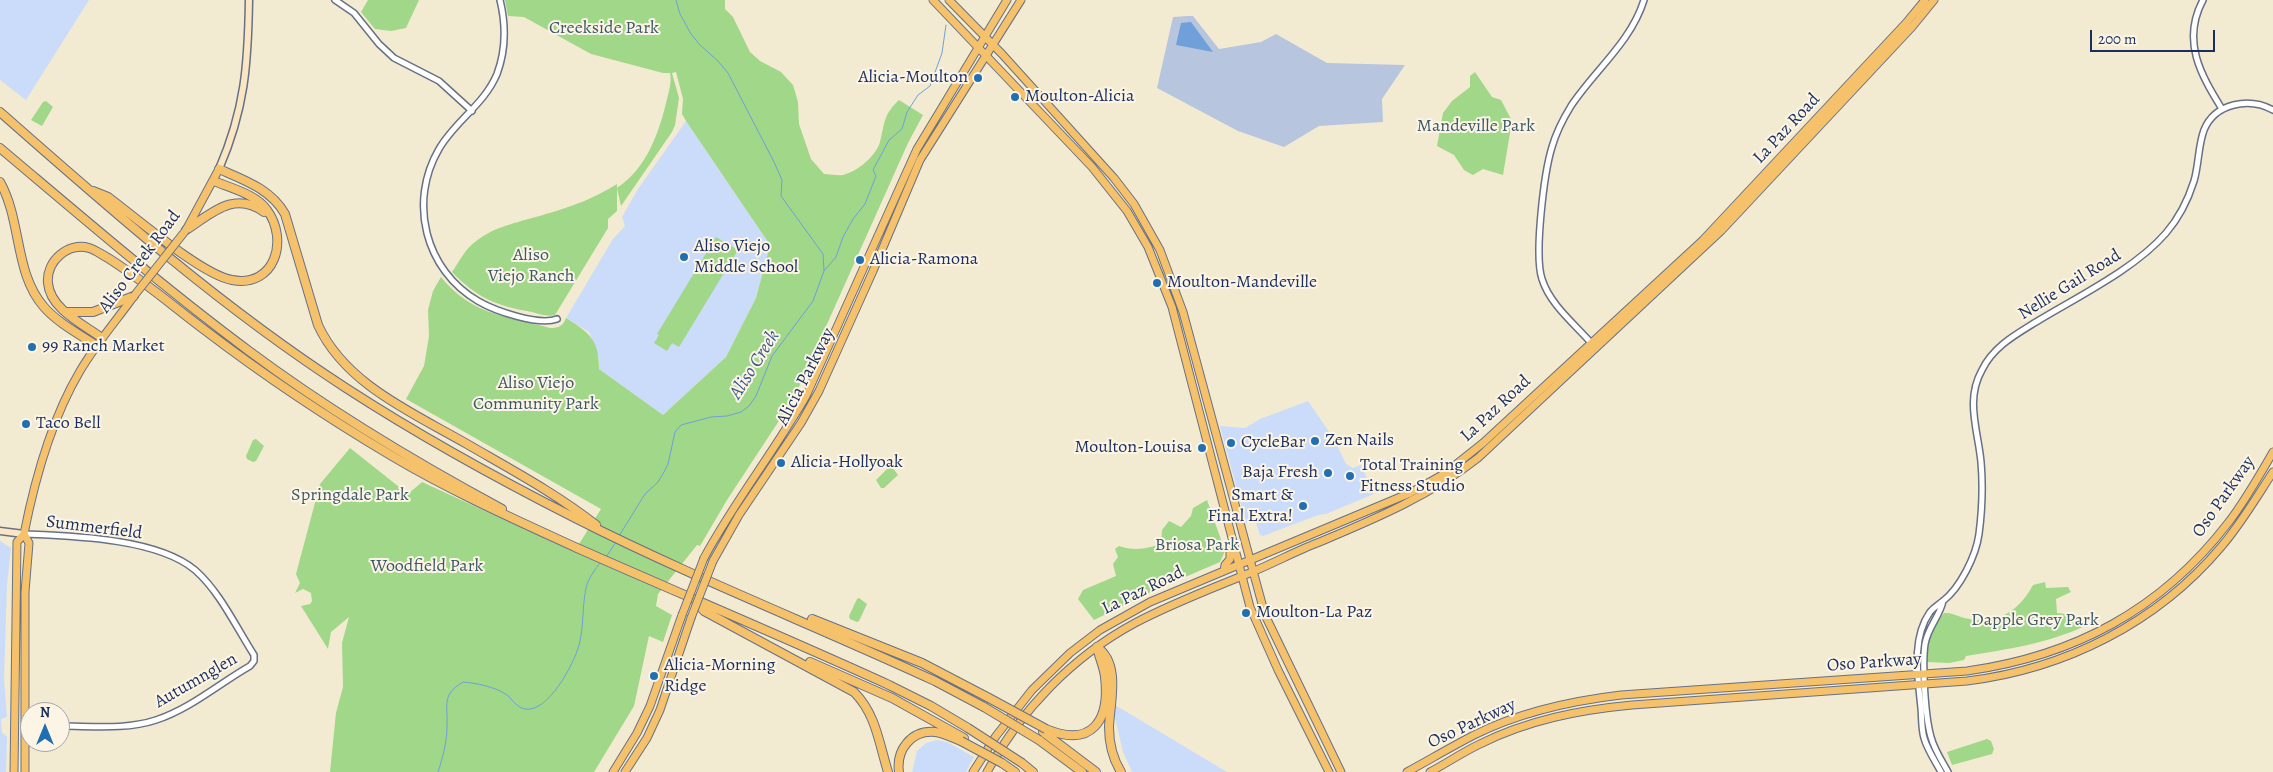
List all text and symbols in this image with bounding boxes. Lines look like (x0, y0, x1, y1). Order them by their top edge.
park label: Creekside Park (549, 18, 659, 40)
scale bar (2093, 20, 2218, 52)
text: 200 m (2098, 29, 2137, 49)
place label: Alicia-Moulton (858, 67, 968, 89)
marker: Alicia-Moulton (972, 72, 984, 84)
place label: Moulton-Alicia (1025, 86, 1134, 108)
street label: La Paz Road (1749, 89, 1825, 169)
marker: Moulton-Alicia (1009, 91, 1021, 103)
park label: Mandeville Park (1417, 116, 1535, 138)
street label: Aliso Creek Road (94, 206, 186, 318)
place label: Aliso Viejo Middle School (694, 236, 798, 278)
park label: Aliso Viejo Ranch (488, 245, 574, 288)
street label: Nellie Gail Road (2015, 245, 2125, 325)
place label: Alicia-Ramona (870, 249, 978, 271)
marker: Aliso Viejo Middle School (678, 251, 690, 263)
marker: Alicia-Ramona (854, 254, 866, 266)
place label: Moulton-Mandeville (1167, 272, 1317, 294)
marker: Moulton-Mandeville (1151, 277, 1163, 289)
street label: Alicia Parkway (772, 325, 840, 429)
water label: Aliso Creek (725, 326, 785, 404)
place label: 99 Ranch Market (42, 336, 165, 358)
marker: 99 Ranch Market (26, 341, 38, 353)
street label: La Paz Road (1456, 371, 1536, 447)
park label: Aliso Viejo Community Park (473, 373, 599, 416)
place label: Taco Bell (36, 413, 101, 435)
marker: Taco Bell (20, 418, 32, 430)
place label: Zen Nails (1325, 430, 1394, 452)
place label: CycleBar (1241, 432, 1305, 454)
marker: Zen Nails (1309, 435, 1321, 447)
place label: Moulton-Louisa (1074, 437, 1192, 459)
marker: CycleBar (1225, 437, 1237, 449)
marker: Moulton-Louisa (1196, 442, 1208, 454)
place label: Alicia-Hollyoak (791, 452, 903, 474)
street label: Oso Parkway (2188, 452, 2260, 542)
place label: Total Training Fitness Studio (1360, 455, 1465, 498)
marker: Alicia-Hollyoak (775, 457, 787, 469)
place label: Baja Fresh (1242, 462, 1318, 484)
marker: Baja Fresh (1322, 467, 1334, 479)
marker: Total Training Fitness Studio (1344, 470, 1356, 482)
park label: Springdale Park (291, 485, 409, 507)
place label: Smart & Final Extra! (1208, 485, 1293, 528)
marker: Smart & Final Extra! (1297, 500, 1309, 512)
street label: Summerfield (45, 511, 143, 545)
park label: Briosa Park (1155, 535, 1239, 557)
park label: Woodfield Park (370, 556, 484, 578)
street label: La Paz Road (1099, 562, 1187, 620)
place label: Moulton-La Paz (1256, 602, 1372, 624)
marker: Moulton-La Paz (1240, 607, 1252, 619)
park label: Dapple Grey Park (1971, 610, 2099, 632)
street label: Autumnglen (151, 649, 241, 713)
street label: Oso Parkway (1826, 649, 1922, 677)
place label: Alicia-Morning Ridge (664, 655, 776, 698)
marker: Alicia-Morning Ridge (648, 670, 660, 682)
street label: Oso Parkway (1425, 694, 1519, 754)
north arrow (20, 702, 70, 752)
text: N (40, 703, 50, 722)

